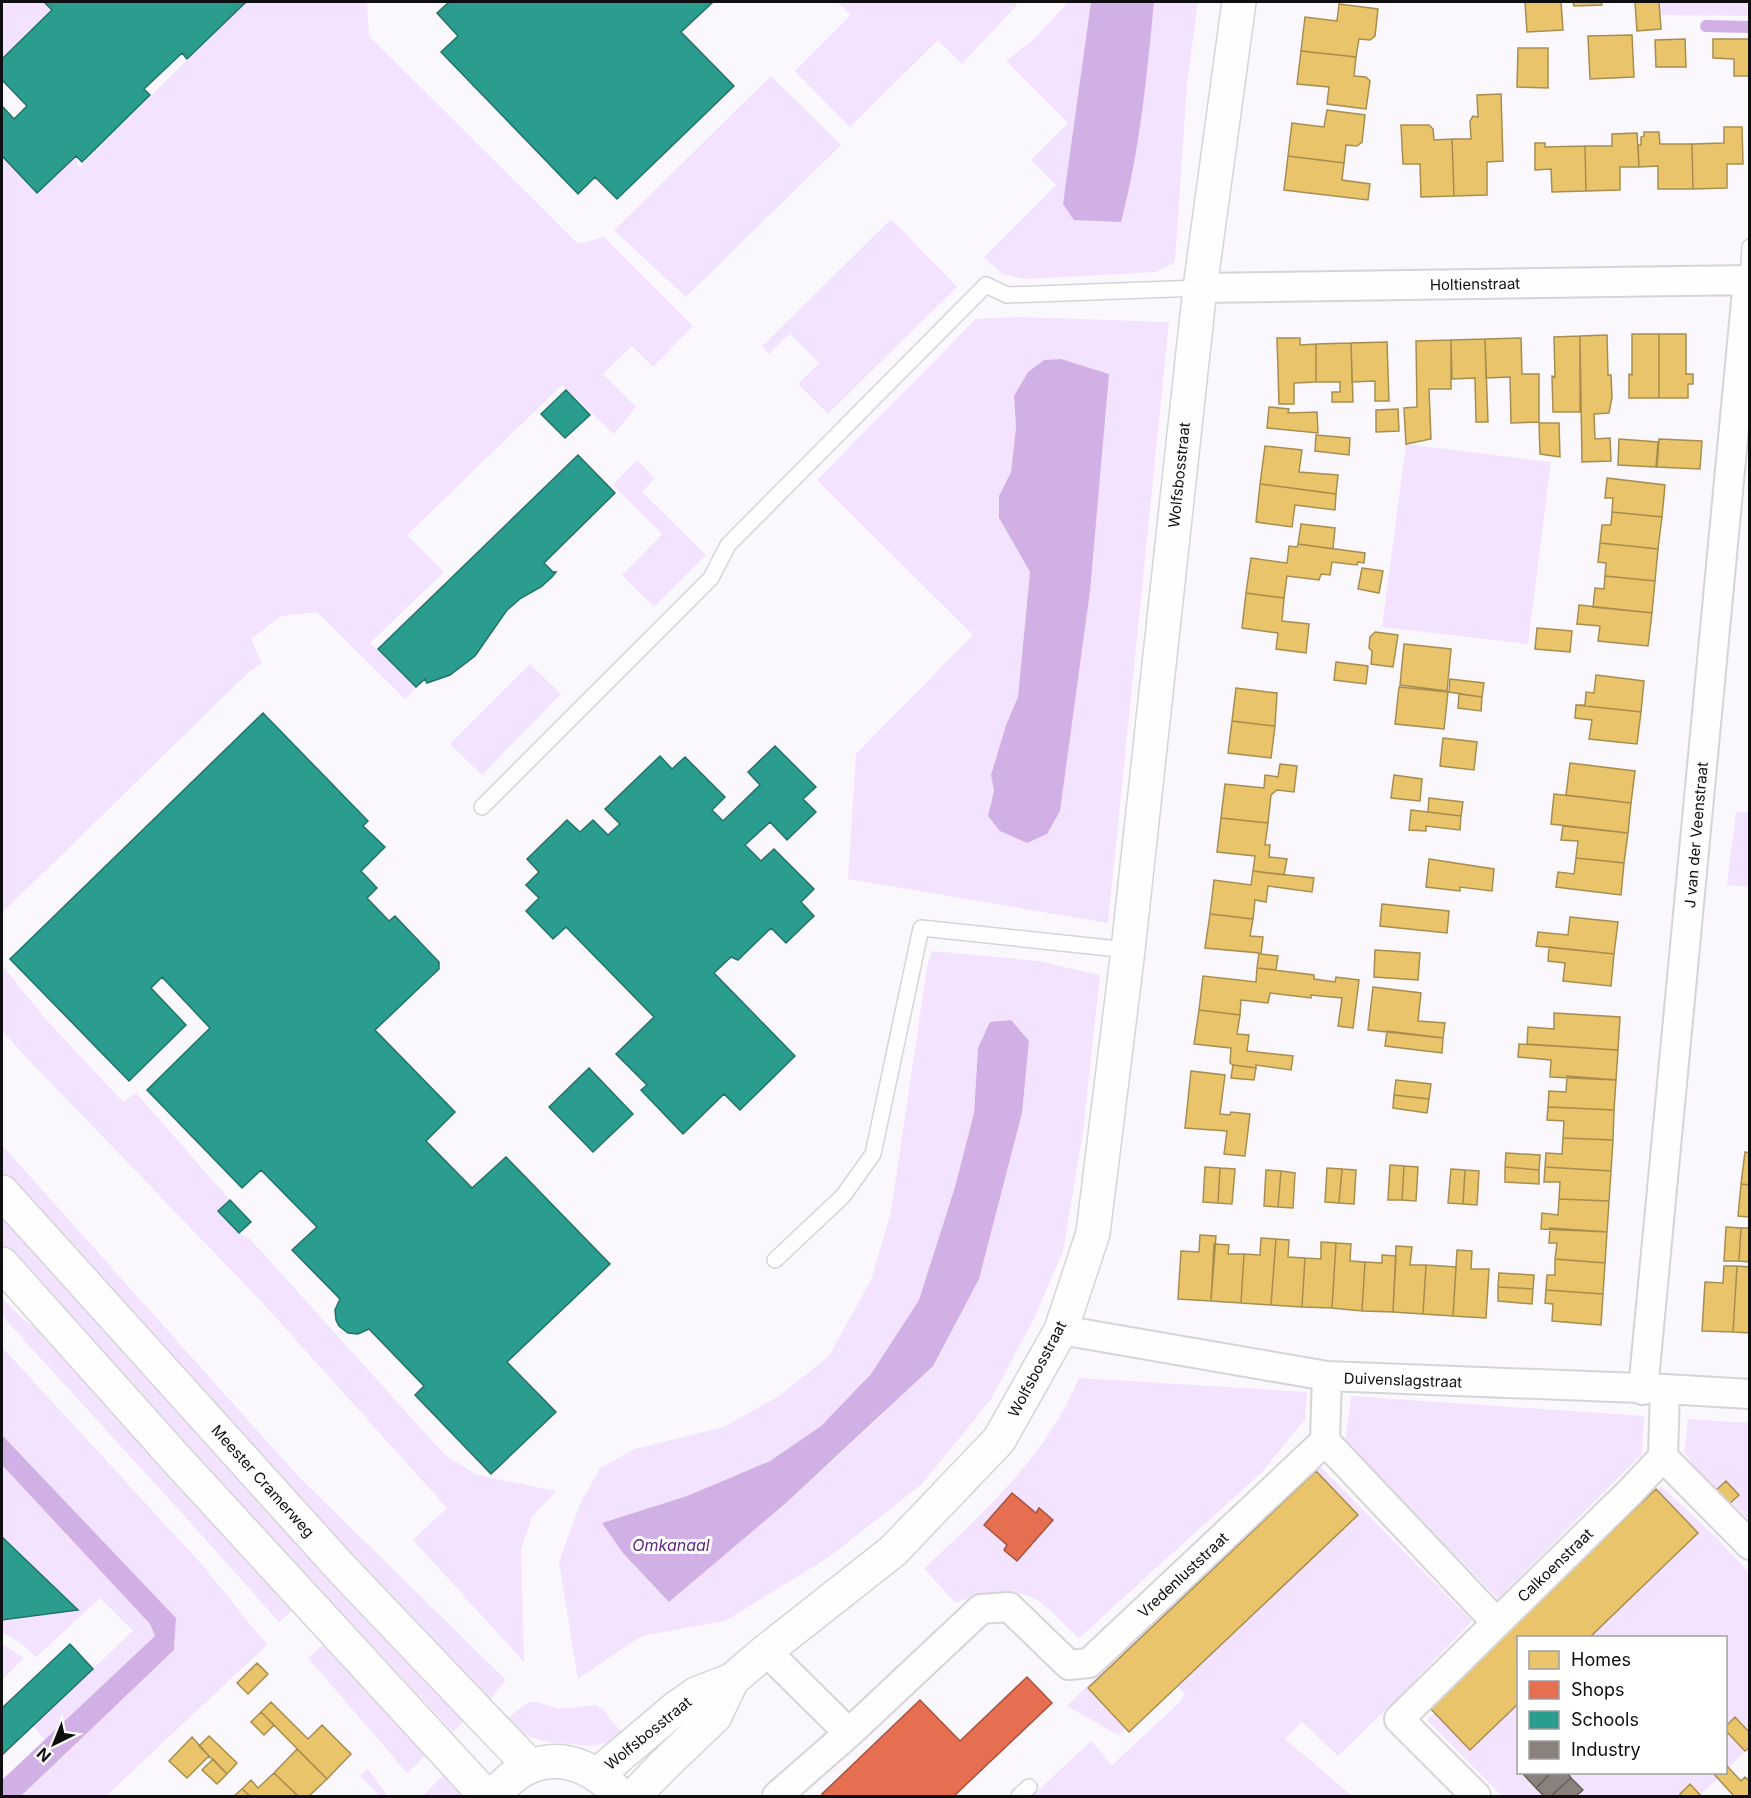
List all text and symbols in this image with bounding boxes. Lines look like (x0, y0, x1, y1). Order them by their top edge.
street label: Holtienstraat (1430, 274, 1520, 294)
street label: Wolfsbosstraat (1164, 421, 1194, 529)
street label: J van der Veenstraat (1680, 761, 1712, 909)
street label: Wolfsbosstraat (1004, 1318, 1070, 1420)
street label: Duivenslagstraat (1343, 1368, 1463, 1392)
street label: Meester Cramerweg (207, 1421, 319, 1541)
street label: Calkoenstraat (1513, 1524, 1597, 1606)
street label: Vredenluststraat (1134, 1528, 1232, 1622)
water label: Omkanaal (632, 1535, 710, 1555)
legend (1517, 1636, 1727, 1774)
text: Homes (1571, 1649, 1631, 1670)
text: Shops (1571, 1679, 1625, 1700)
street label: Wolfsbosstraat (601, 1692, 695, 1774)
text: Schools (1571, 1709, 1639, 1730)
north arrow (24, 1714, 84, 1774)
text: Industry (1571, 1739, 1641, 1760)
text: N (32, 1743, 55, 1766)

